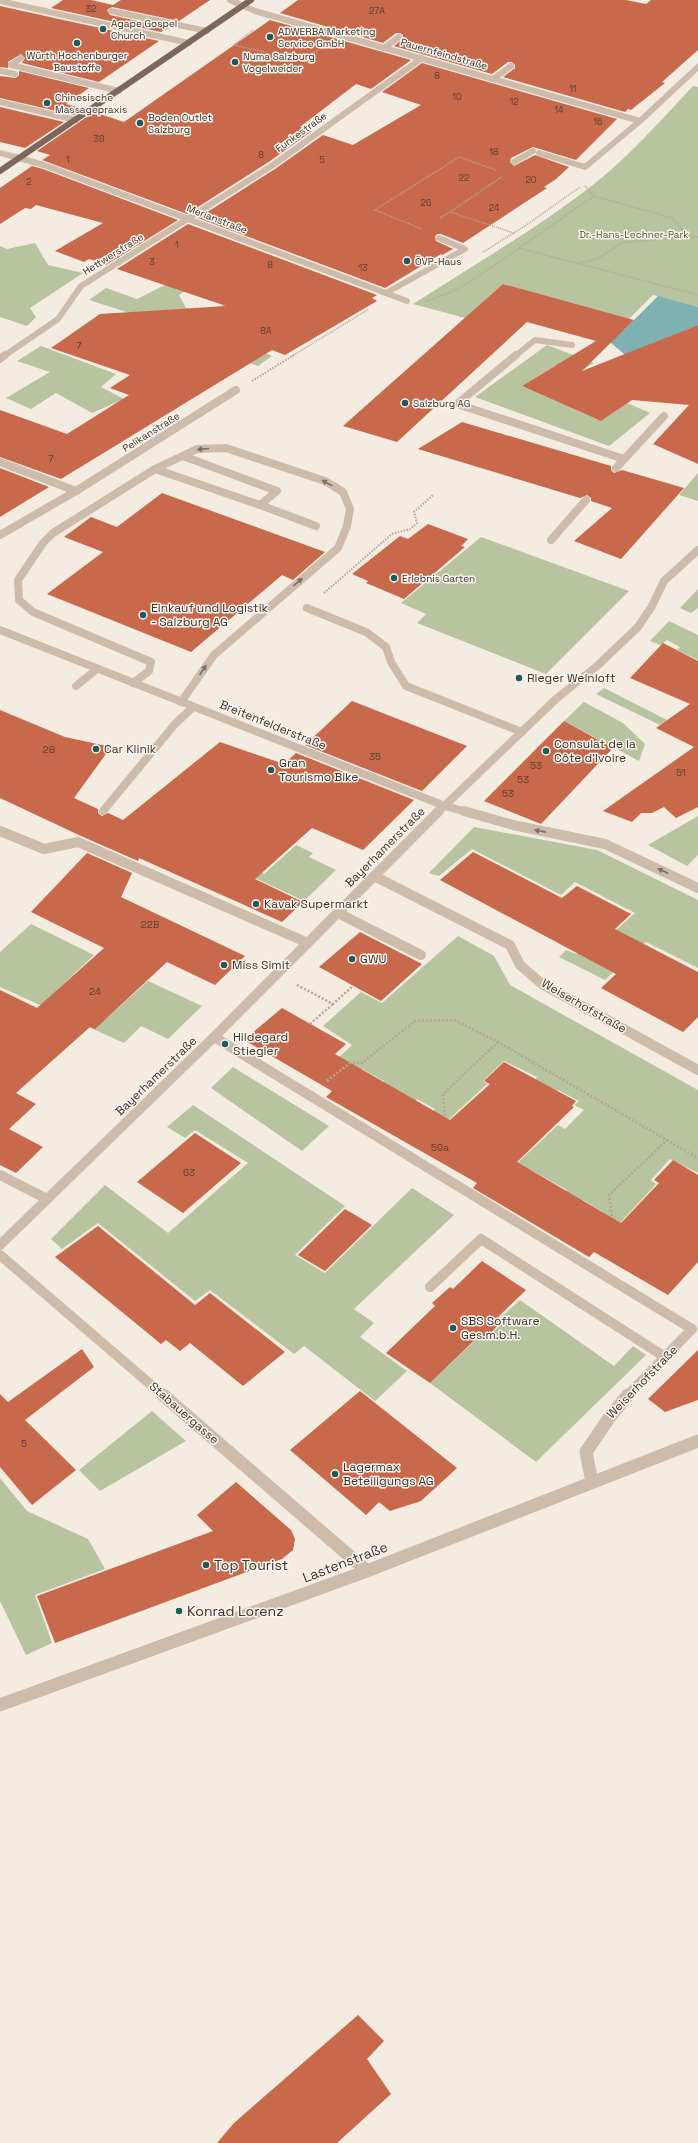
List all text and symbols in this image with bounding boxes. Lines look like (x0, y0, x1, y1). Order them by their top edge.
house number: 32 (86, 3, 96, 15)
house number: 27A (369, 5, 385, 17)
place label: Agape Gospel Church (111, 17, 177, 42)
marker: Agape Gospel Church (98, 24, 108, 34)
place label: ADWERBA Marketing Service GmbH (278, 25, 375, 50)
marker: ADWERBA Marketing Service GmbH (265, 32, 275, 42)
street label: Pauernfeindstraße (399, 35, 489, 73)
marker: Würth Hochenburger Baustoffe (72, 38, 82, 48)
place label: Würth Hochenburger Baustoffe (26, 49, 128, 74)
place label: Numa Salzburg Vogelweider (243, 50, 315, 75)
marker: Numa Salzburg Vogelweider (230, 57, 240, 67)
house number: 8 (434, 70, 440, 82)
house number: 11 (569, 83, 577, 95)
place label: Chinesische Massagepraxis (55, 91, 127, 116)
house number: 10 (452, 91, 462, 103)
house number: 12 (509, 96, 519, 108)
marker: Chinesische Massagepraxis (42, 98, 52, 108)
house number: 14 (554, 104, 564, 116)
street label: Funkestraße (273, 109, 329, 155)
place label: Boden Outlet Salzburg (148, 111, 212, 136)
house number: 16 (593, 116, 603, 128)
marker: Boden Outlet Salzburg (135, 118, 145, 128)
house number: 39 (94, 133, 104, 145)
house number: 18 (489, 146, 499, 158)
house number: 8 (258, 149, 264, 161)
house number: 1 (66, 154, 70, 166)
house number: 5 (319, 154, 325, 166)
house number: 22 (459, 172, 469, 184)
house number: 20 (525, 174, 537, 186)
house number: 2 (26, 176, 32, 188)
house number: 26 (421, 197, 432, 209)
street label: Merianstraße (185, 201, 249, 237)
house number: 24 (489, 202, 500, 214)
park label: Dr.-Hans-Lechner-Park (579, 228, 689, 241)
street label: Hettwerstraße (80, 230, 146, 278)
house number: 1 (175, 239, 179, 251)
place label: ÖVP-Haus (415, 255, 462, 268)
house number: 3 (149, 256, 155, 268)
marker: ÖVP-Haus (402, 256, 412, 266)
house number: 8 (267, 259, 273, 271)
house number: 13 (358, 262, 368, 274)
house number: 8A (260, 325, 272, 337)
house number: 7 (76, 340, 82, 352)
place label: Salzburg AG (413, 397, 470, 410)
marker: Salzburg AG (400, 398, 410, 408)
street label: Pelikanstraße (120, 409, 182, 455)
one-way arrow (197, 446, 209, 453)
house number: 7 (48, 453, 54, 465)
one-way arrow (321, 479, 333, 486)
place label: Erlebnis Garten (402, 572, 475, 585)
marker: Erlebnis Garten (389, 573, 399, 583)
one-way arrow (293, 577, 304, 586)
place label: Einkauf und Logistik - Salzburg AG (151, 600, 269, 630)
marker: Einkauf und Logistik - Salzburg AG (138, 610, 148, 620)
one-way arrow (199, 665, 207, 675)
place label: Rieger Weinloft (527, 670, 615, 686)
marker: Rieger Weinloft (514, 673, 524, 683)
street label: Breitenfelderstraße (217, 696, 329, 754)
place label: Consulat de la Côte d'Ivoire (554, 736, 636, 766)
place label: Car Klinik (104, 741, 157, 757)
house number: 28 (43, 743, 55, 756)
marker: Car Klinik (91, 744, 101, 754)
marker: Consulat de la Côte d'Ivoire (541, 746, 551, 756)
house number: 35 (369, 750, 381, 763)
place label: Gran Tourismo Bike (279, 755, 358, 785)
house number: 53 (530, 759, 542, 772)
marker: Gran Tourismo Bike (266, 765, 276, 775)
house number: 51 (676, 766, 686, 779)
house number: 53 (517, 773, 529, 786)
house number: 53 (502, 787, 514, 800)
street label: Bayerhamerstraße (341, 803, 429, 891)
one-way arrow (534, 828, 546, 834)
one-way arrow (657, 868, 668, 874)
place label: Kavak Supermarkt (264, 896, 368, 912)
marker: Kavak Supermarkt (251, 899, 261, 909)
house number: 22B (141, 918, 160, 931)
place label: GWU (360, 951, 386, 967)
marker: GWU (347, 954, 357, 964)
place label: Miss Simit (232, 957, 290, 973)
marker: Miss Simit (219, 960, 229, 970)
street label: Weiserhofstraße (539, 975, 629, 1037)
house number: 24 (89, 985, 101, 998)
place label: Hildegard Stiegler (233, 1029, 288, 1059)
street label: Bayerhamerstraße (112, 1033, 200, 1119)
marker: Hildegard Stiegler (220, 1039, 230, 1049)
house number: 59a (431, 1141, 449, 1154)
house number: 63 (183, 1166, 195, 1179)
place label: SBS Software Ges.m.b.H. (461, 1313, 540, 1343)
marker: SBS Software Ges.m.b.H. (448, 1323, 458, 1333)
street label: Weiserhofstraße (603, 1342, 681, 1422)
street label: Stabauergasse (146, 1378, 222, 1448)
house number: 5 (21, 1437, 27, 1450)
place label: Lagermax Beteiligungs AG (343, 1459, 434, 1489)
marker: Lagermax Beteiligungs AG (330, 1469, 340, 1479)
street label: Lastenstraße (300, 1538, 390, 1586)
place label: Top Tourist (214, 1556, 288, 1574)
marker: Top Tourist (201, 1560, 211, 1570)
place label: Konrad Lorenz (187, 1602, 283, 1620)
marker: Konrad Lorenz (174, 1606, 184, 1616)

